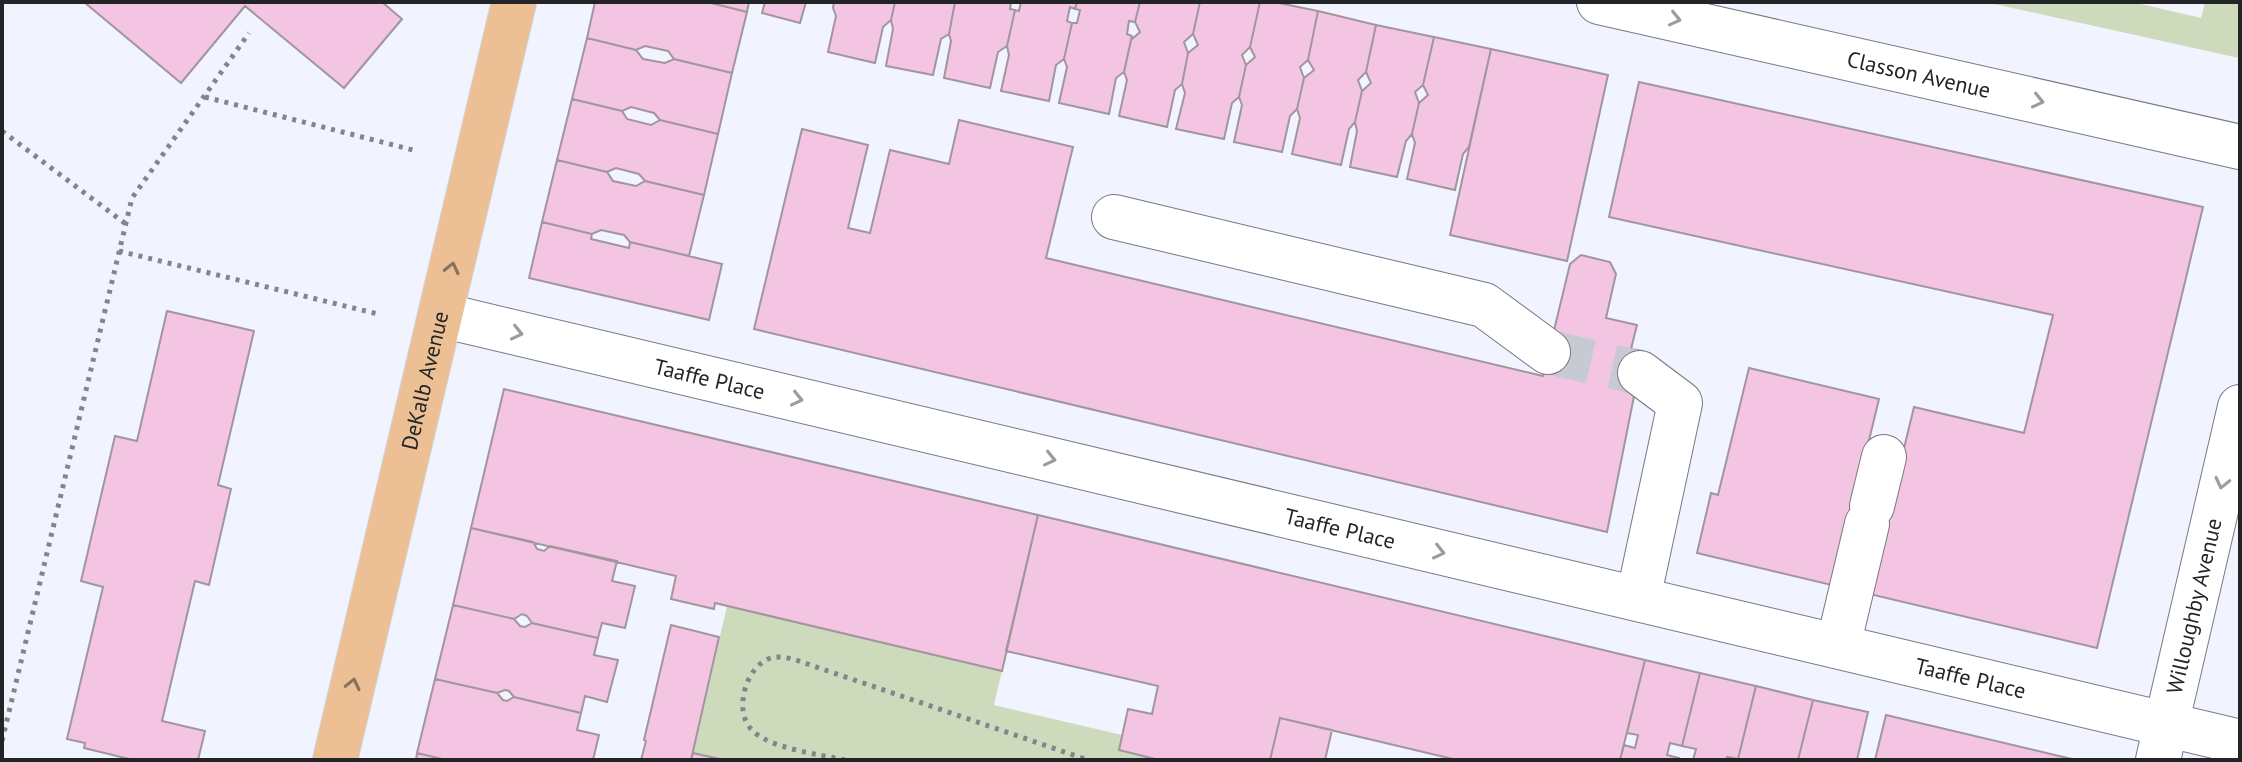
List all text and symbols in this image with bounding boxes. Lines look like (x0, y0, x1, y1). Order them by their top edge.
one-way arrow (1668, 10, 1682, 27)
street label: Classon Avenue (1845, 45, 1993, 104)
one-way arrow (2031, 92, 2045, 109)
one-way arrow (443, 261, 460, 275)
street label: DeKalb Avenue (395, 308, 455, 453)
one-way arrow (510, 324, 523, 341)
street label: Taaffe Place (651, 352, 768, 405)
one-way arrow (790, 390, 804, 407)
one-way arrow (1043, 450, 1057, 467)
one-way arrow (2214, 475, 2231, 489)
street label: Taaffe Place (1282, 502, 1398, 555)
street label: Willoughby Avenue (2160, 515, 2228, 697)
one-way arrow (1432, 543, 1446, 560)
street label: Taaffe Place (1912, 651, 2029, 705)
one-way arrow (344, 678, 361, 691)

